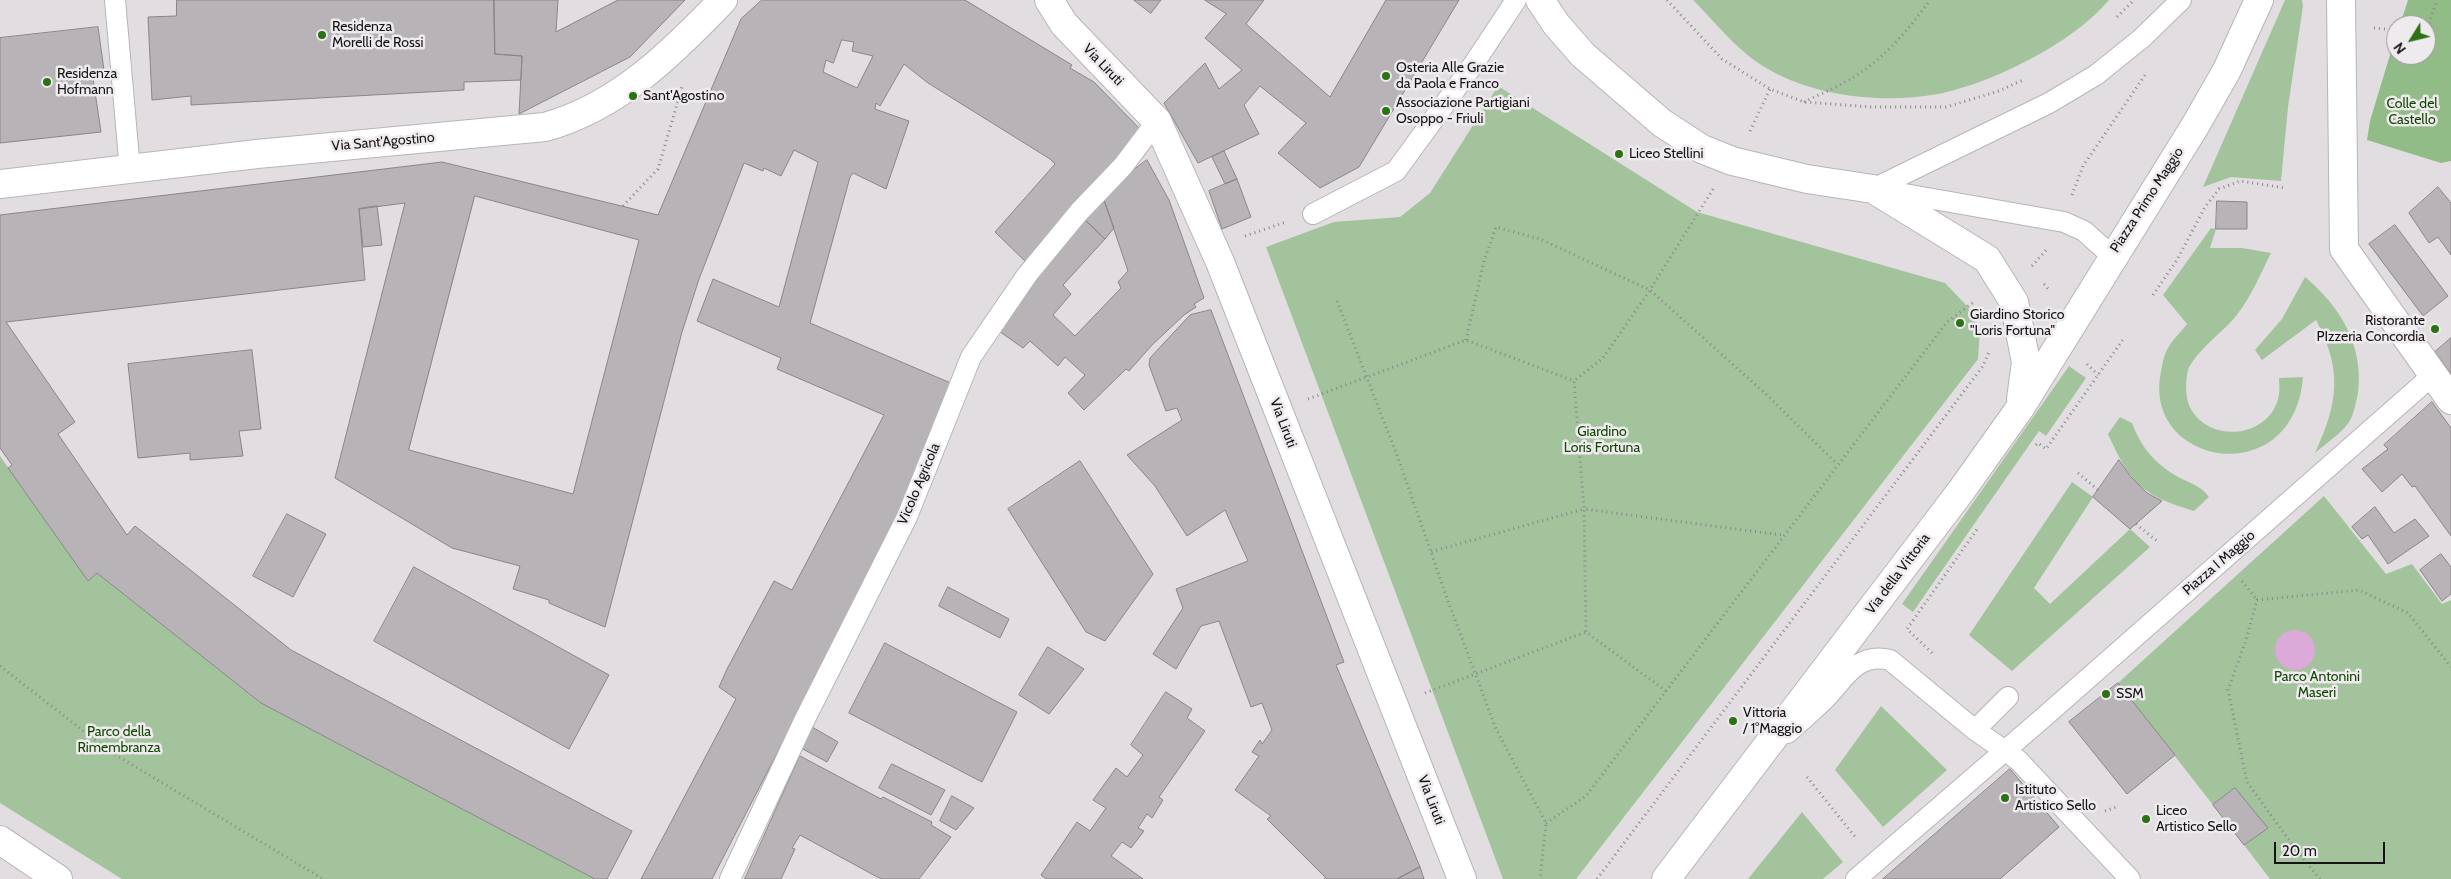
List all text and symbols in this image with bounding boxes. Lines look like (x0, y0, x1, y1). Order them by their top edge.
north arrow (2386, 15, 2436, 65)
place label: Residenza Morelli de Rossi (332, 19, 424, 52)
marker: Residenza Morelli de Rossi (316, 29, 328, 41)
text: N (2389, 39, 2410, 58)
street label: Via Liruti (1079, 41, 1127, 89)
place label: Osteria Alle Grazie da Paola e Franco (1396, 60, 1504, 92)
place label: Residenza Hofmann (57, 66, 117, 98)
marker: Osteria Alle Grazie da Paola e Franco (1380, 70, 1392, 82)
marker: Residenza Hofmann (41, 76, 53, 88)
place label: Sant'Agostino (643, 88, 724, 104)
marker: Sant'Agostino (627, 90, 639, 102)
place label: Associazione Partigiani Osoppo - Friuli (1396, 95, 1530, 128)
park label: Colle del Castello (2386, 96, 2438, 128)
marker: Associazione Partigiani Osoppo - Friuli (1380, 105, 1392, 117)
street label: Via Sant'Agostino (331, 129, 435, 155)
street label: Piazza Primo Maggio (2107, 144, 2187, 256)
place label: Liceo Stellini (1629, 146, 1703, 162)
marker: Liceo Stellini (1613, 148, 1625, 160)
place label: Giardino Storico "Loris Fortuna" (1970, 307, 2064, 340)
place label: Ristorante PIzzeria Concordia (2316, 313, 2425, 346)
marker: Giardino Storico "Loris Fortuna" (1954, 317, 1966, 329)
marker: Ristorante PIzzeria Concordia (2429, 323, 2441, 335)
street label: Via Liruti (1266, 396, 1300, 450)
park label: Giardino Loris Fortuna (1564, 424, 1640, 457)
street label: Vicolo Agricola (894, 441, 944, 527)
street label: Piazza I Maggio (2179, 527, 2259, 599)
street label: Via della Vittoria (1862, 530, 1934, 618)
park label: Parco Antonini Maseri (2274, 669, 2360, 702)
place label: SSM (2116, 686, 2144, 702)
marker: SSM (2100, 688, 2112, 700)
place label: Vittoria / 1°Maggio (1743, 705, 1802, 738)
marker: Vittoria / 1°Maggio (1727, 715, 1739, 727)
park label: Parco della Rimembranza (78, 724, 160, 756)
street label: Via Liruti (1414, 773, 1448, 827)
place label: Istituto Artistico Sello (2015, 782, 2096, 814)
marker: Istituto Artistico Sello (1999, 792, 2011, 804)
place label: Liceo Artistico Sello (2156, 803, 2237, 836)
marker: Liceo Artistico Sello (2140, 813, 2152, 825)
scale bar (2276, 832, 2387, 864)
text: 20 m (2282, 842, 2317, 860)

